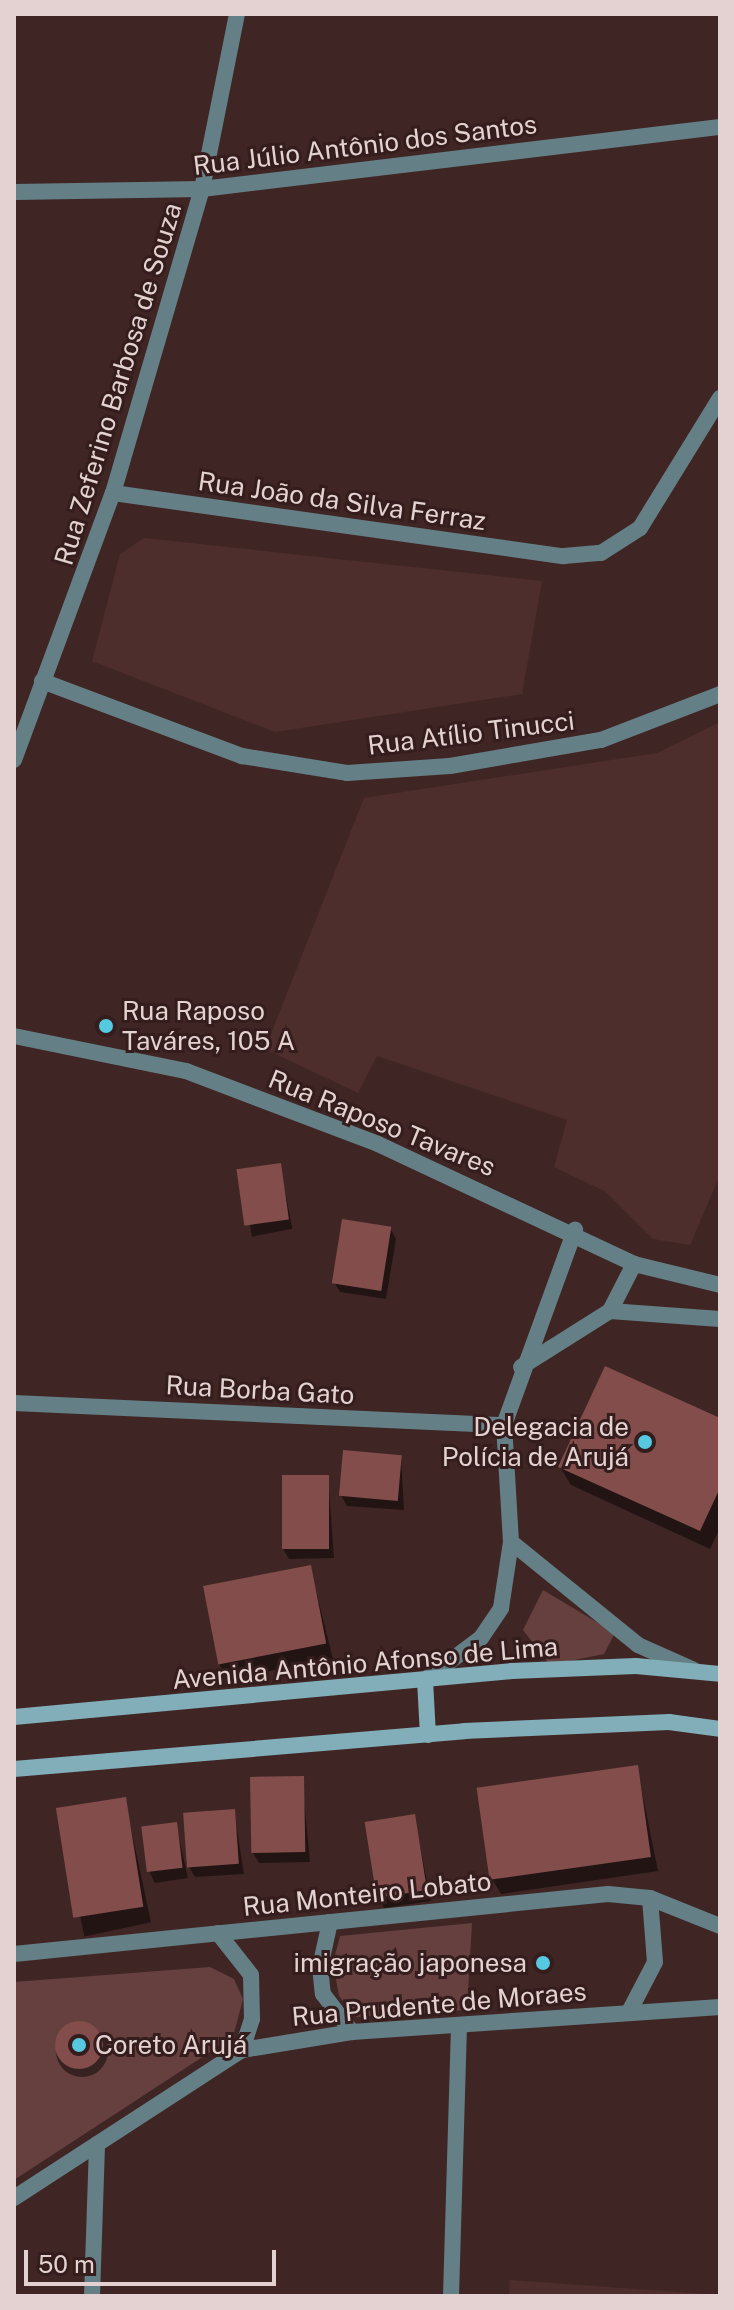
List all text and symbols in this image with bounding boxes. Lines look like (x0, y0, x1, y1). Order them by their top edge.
street label: Rua Júlio Antônio dos Santos (191, 108, 539, 182)
street label: Rua Zeferino Barbosa de Souza (48, 199, 188, 569)
street label: Rua João da Silva Ferraz (196, 465, 488, 537)
street label: Rua Atílio Tinucci (366, 705, 576, 761)
place label: Rua Raposo Taváres, 105 A (122, 995, 295, 1056)
marker: Rua Raposo Taváres, 105 A (97, 1017, 115, 1035)
street label: Rua Raposo Tavares (264, 1063, 500, 1183)
street label: Rua Borba Gato (165, 1369, 355, 1411)
place label: Delegacia de Polícia de Arujá (441, 1411, 629, 1472)
marker: Delegacia de Polícia de Arujá (636, 1433, 654, 1451)
street label: Avenida Antônio Afonso de Lima (170, 1631, 560, 1695)
street label: Rua Monteiro Lobato (241, 1865, 493, 1923)
place label: imigração japonesa (293, 1947, 527, 1979)
marker: imigração japonesa (534, 1954, 552, 1972)
street label: Rua Prudente de Moraes (290, 1976, 588, 2032)
place label: Coreto Arujá (95, 2029, 247, 2061)
marker: Coreto Arujá (70, 2036, 88, 2054)
scale bar (28, 2234, 280, 2284)
text: 50 m (38, 2250, 95, 2278)

